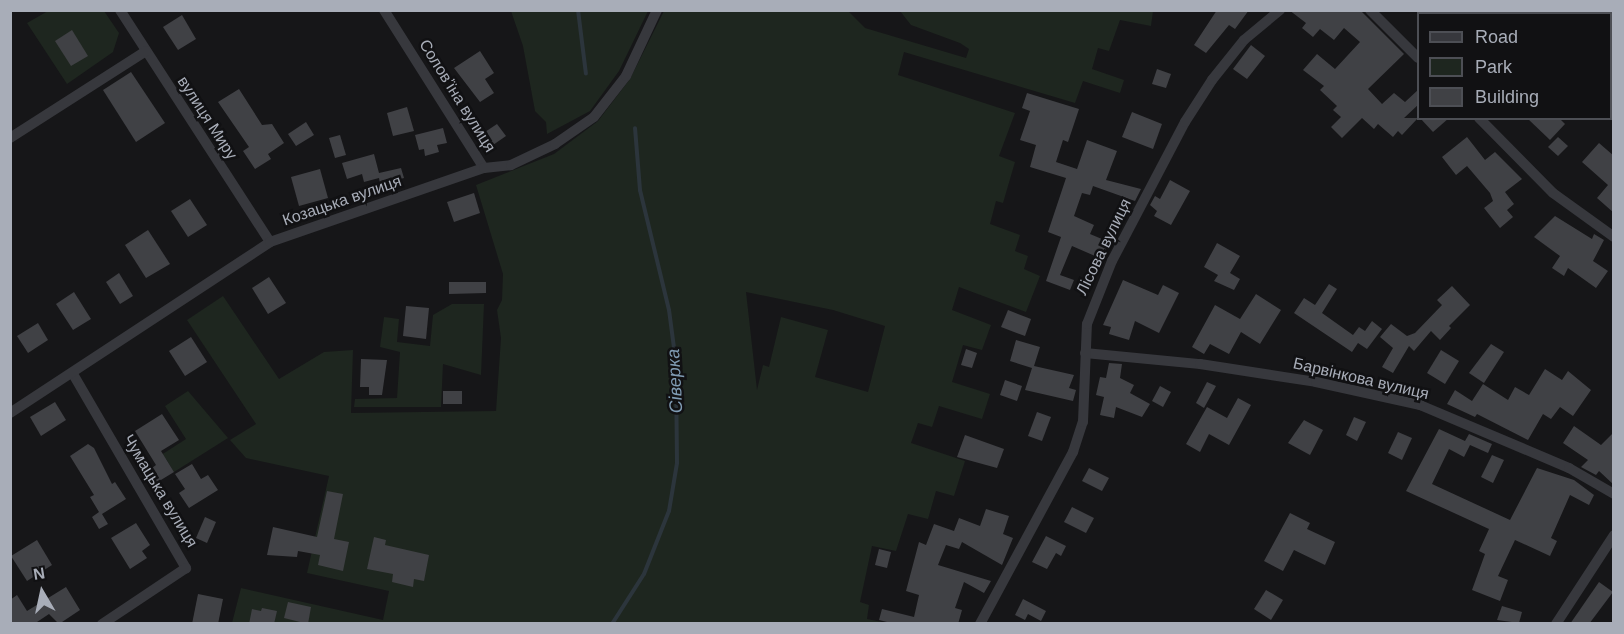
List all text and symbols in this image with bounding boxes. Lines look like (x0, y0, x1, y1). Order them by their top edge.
legend (1417, 12, 1612, 120)
text: Road (1475, 27, 1518, 47)
street label: Соловʼїна вулиця (415, 36, 499, 156)
text: Park (1475, 57, 1512, 77)
street label: вулиця Миру (173, 73, 241, 163)
text: Building (1475, 87, 1539, 107)
street label: Козацька вулиця (280, 172, 404, 230)
street label: Лісова вулиця (1072, 196, 1136, 298)
water label: Сіверка (663, 348, 687, 414)
street label: Барвінкова вулиця (1291, 354, 1431, 404)
street label: Чумацька вулиця (119, 431, 201, 551)
north arrow (12, 562, 72, 622)
text: N (32, 564, 46, 583)

